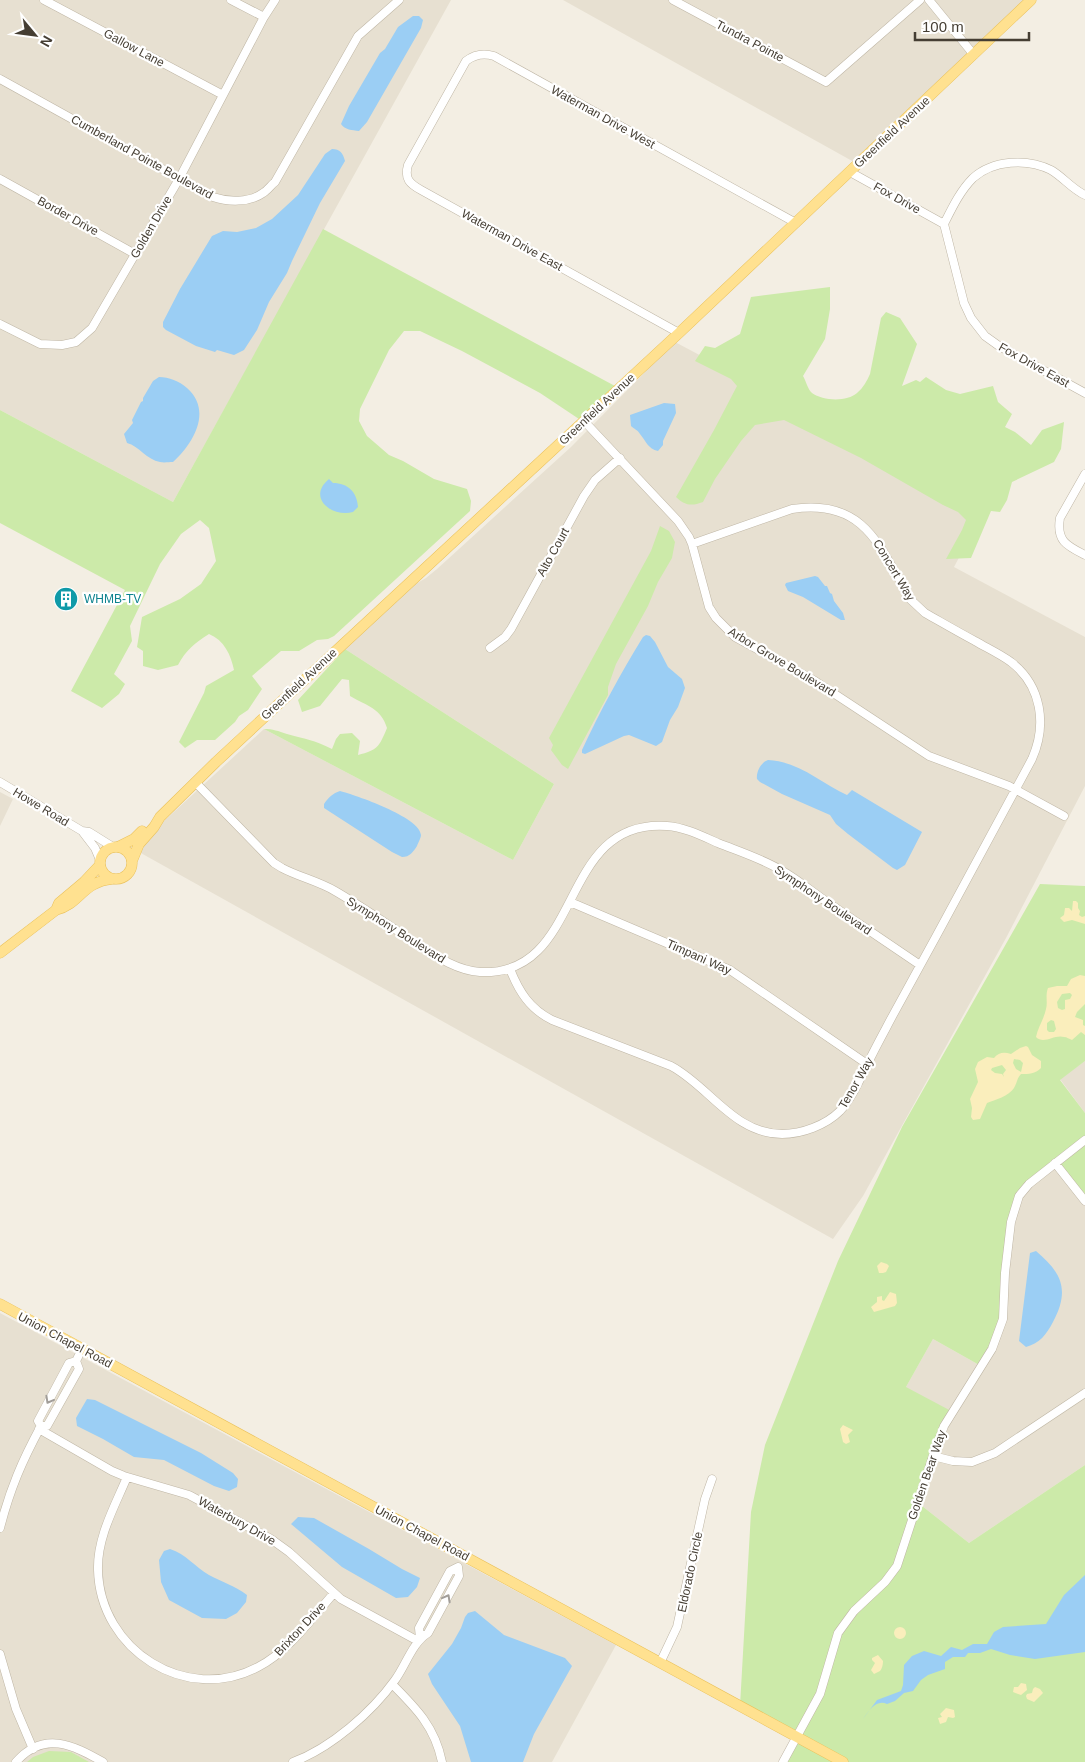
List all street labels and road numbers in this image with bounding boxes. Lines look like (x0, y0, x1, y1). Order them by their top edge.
street label: Tundra Pointe (714, 17, 787, 65)
street label: Gallow Lane (101, 26, 167, 70)
street label: Waterman Drive West (549, 83, 658, 152)
street label: Greenfield Avenue (851, 93, 933, 171)
street label: Cumberland Pointe Boulevard (69, 112, 215, 202)
street label: Fox Drive (871, 179, 923, 217)
street label: Golden Drive (127, 193, 175, 261)
street label: Border Drive (35, 194, 101, 239)
street label: Waterman Drive East (459, 206, 566, 274)
street label: Fox Drive East (996, 340, 1072, 391)
street label: Greenfield Avenue (556, 370, 638, 448)
street label: Alto Court (534, 525, 572, 579)
street label: Concert Way (870, 537, 918, 603)
street label: Arbor Grove Boulevard (726, 624, 838, 700)
street label: Greenfield Avenue (258, 645, 340, 723)
street label: Howe Road (11, 785, 71, 829)
street label: Symphony Boulevard (772, 862, 874, 938)
street label: Symphony Boulevard (344, 894, 448, 966)
street label: Timpani Way (665, 937, 733, 977)
street label: Tenor Way (836, 1055, 876, 1111)
street label: Union Chapel Road (15, 1309, 115, 1371)
street label: Golden Bear Way (905, 1428, 949, 1522)
street label: Waterbury Drive (196, 1494, 278, 1548)
street label: Union Chapel Road (372, 1502, 472, 1564)
street label: Eldorado Circle (675, 1530, 705, 1614)
street label: Brixton Drive (271, 1599, 329, 1659)

